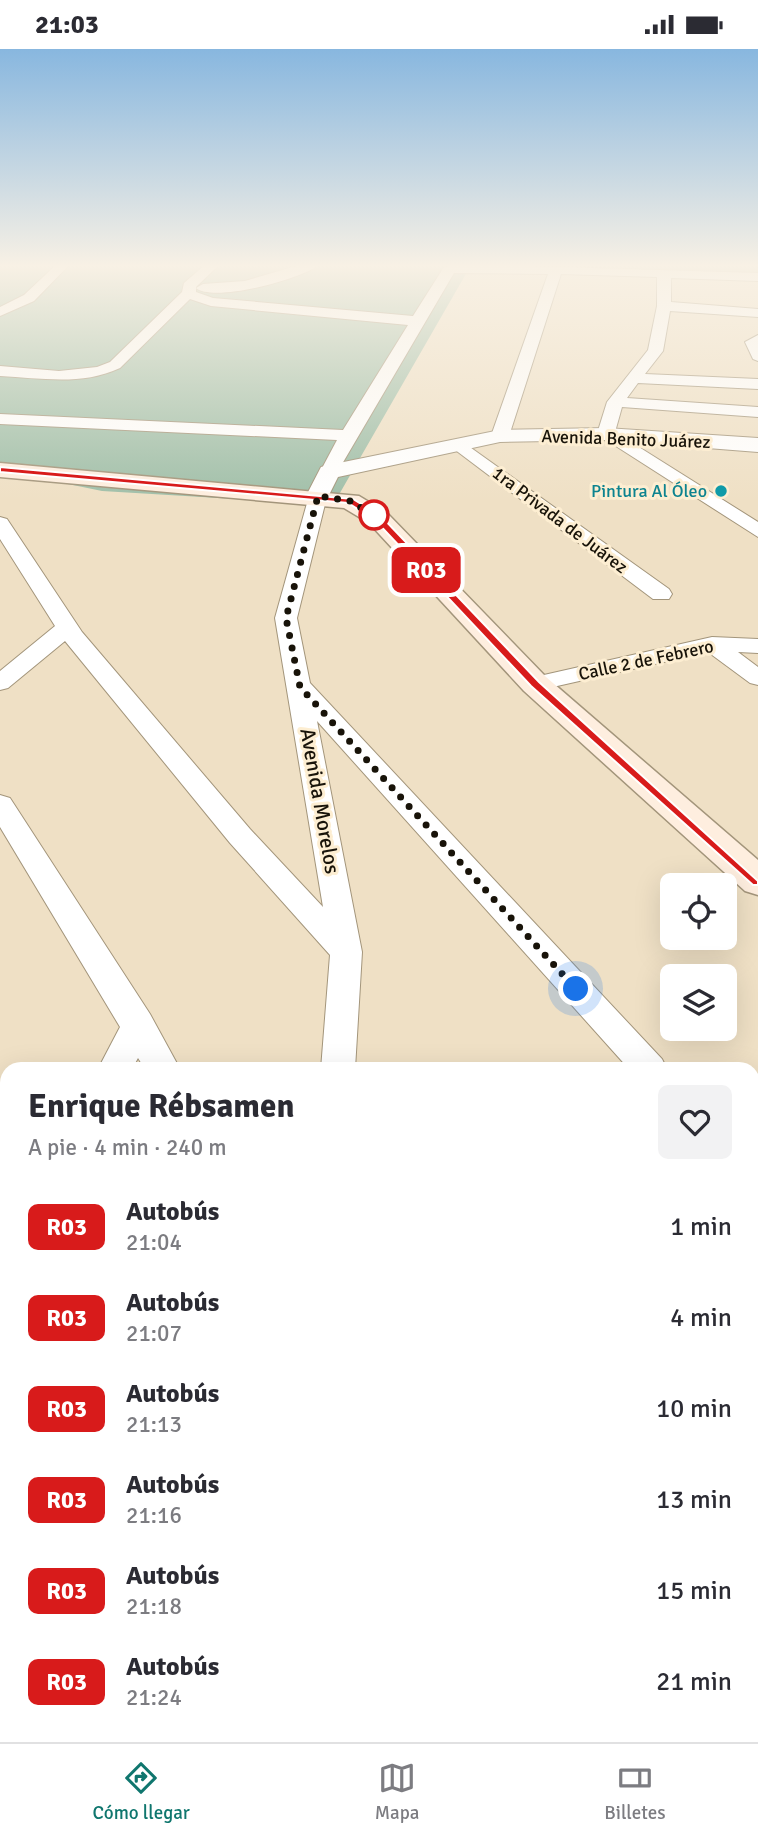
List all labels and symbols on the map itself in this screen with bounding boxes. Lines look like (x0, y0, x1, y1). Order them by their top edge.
street label: Avenida Benito Juárez (541, 425, 711, 453)
street label: 1ra Privada de Juárez (488, 462, 632, 578)
place label: Pintura Al Óleo (591, 480, 707, 502)
marker: Pintura Al Óleo (713, 483, 729, 499)
unlabelled marker (359, 500, 389, 530)
line badge: R03 (386, 547, 466, 593)
street label: Calle 2 de Febrero (576, 635, 716, 685)
street label: Avenida Morelos (294, 726, 346, 876)
your location (558, 971, 593, 1006)

